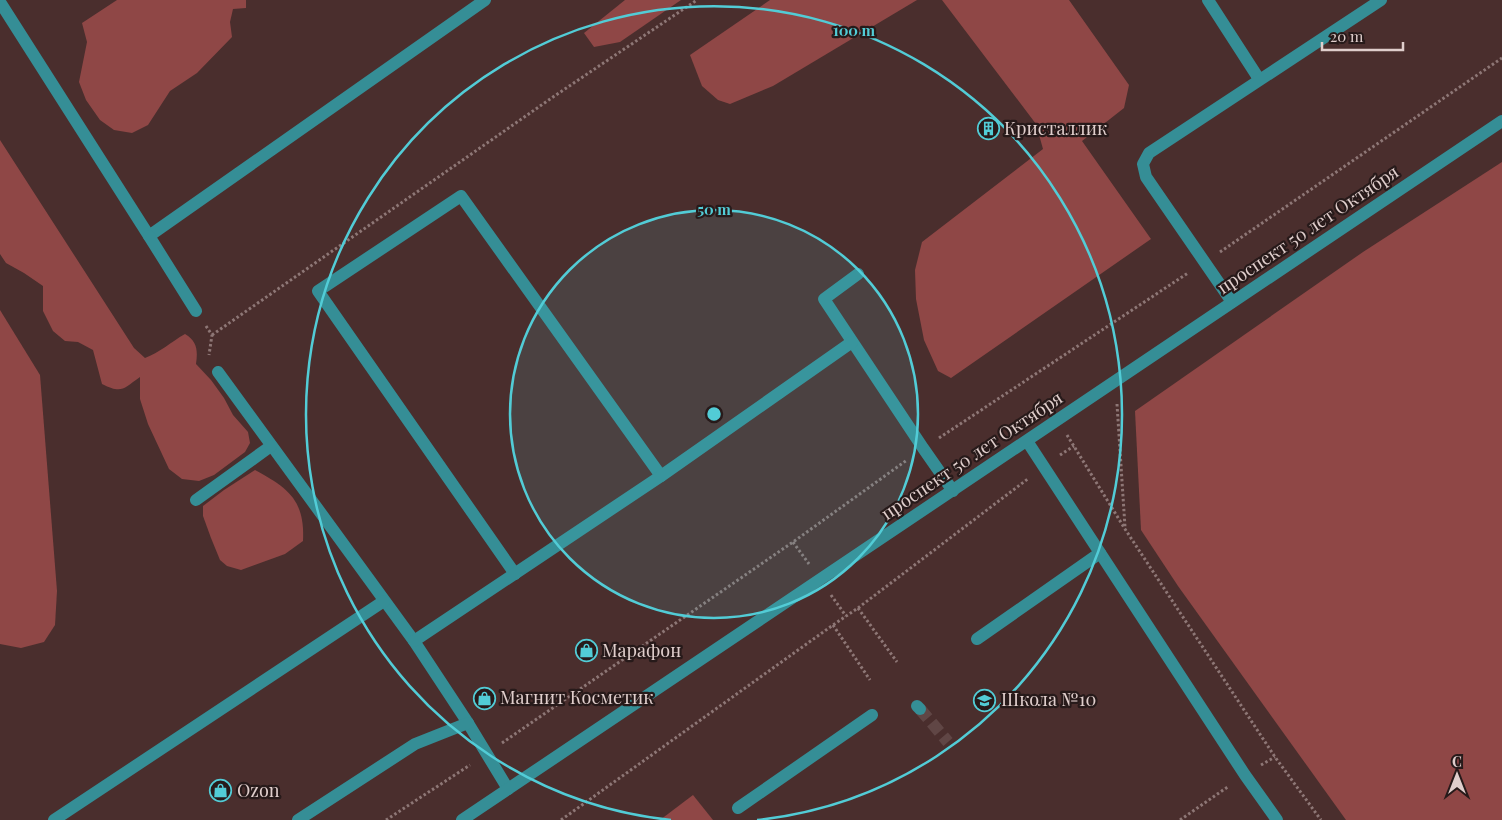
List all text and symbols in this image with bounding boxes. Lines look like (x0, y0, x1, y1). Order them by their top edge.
text: 100 m (833, 20, 876, 40)
scale bar (1322, 20, 1403, 52)
text: 20 m (1330, 26, 1364, 46)
place label: Кристаллик (1004, 116, 1107, 140)
building icon: Кристаллик (976, 117, 1000, 141)
street label: проспект 50 лет Октября (1212, 159, 1403, 299)
text: 50 m (697, 199, 731, 219)
street label: проспект 50 лет Октября (876, 385, 1067, 525)
centre of rings (705, 405, 723, 423)
place label: Марафон (602, 638, 681, 662)
shop icon: Марафон (574, 639, 598, 663)
place label: Магнит Косметик (500, 685, 654, 709)
shop icon: Магнит Косметик (472, 686, 496, 710)
place label: Школа №10 (1001, 687, 1096, 711)
school or university icon: Школа №10 (973, 688, 997, 712)
north arrow (1432, 750, 1482, 800)
text: С (1452, 752, 1462, 771)
place label: Ozon (237, 778, 280, 802)
shop icon: Ozon (209, 779, 233, 803)

